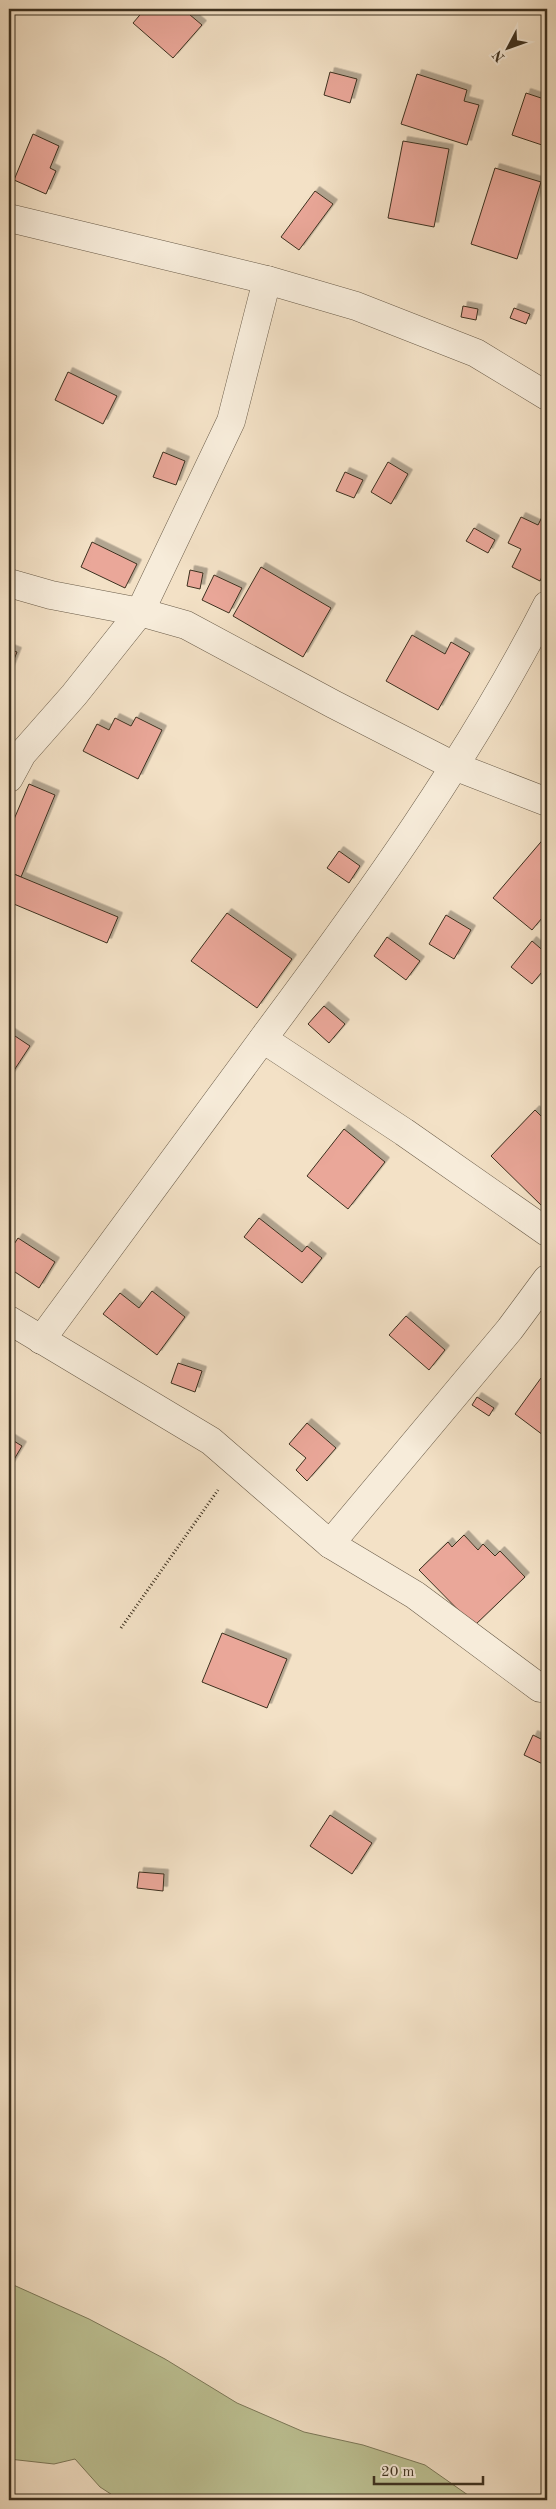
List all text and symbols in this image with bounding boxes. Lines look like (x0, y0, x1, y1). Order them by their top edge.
north arrow (484, 22, 534, 72)
text: N (490, 47, 508, 65)
scale bar (374, 2454, 482, 2486)
text: 20 m (381, 2465, 415, 2480)

